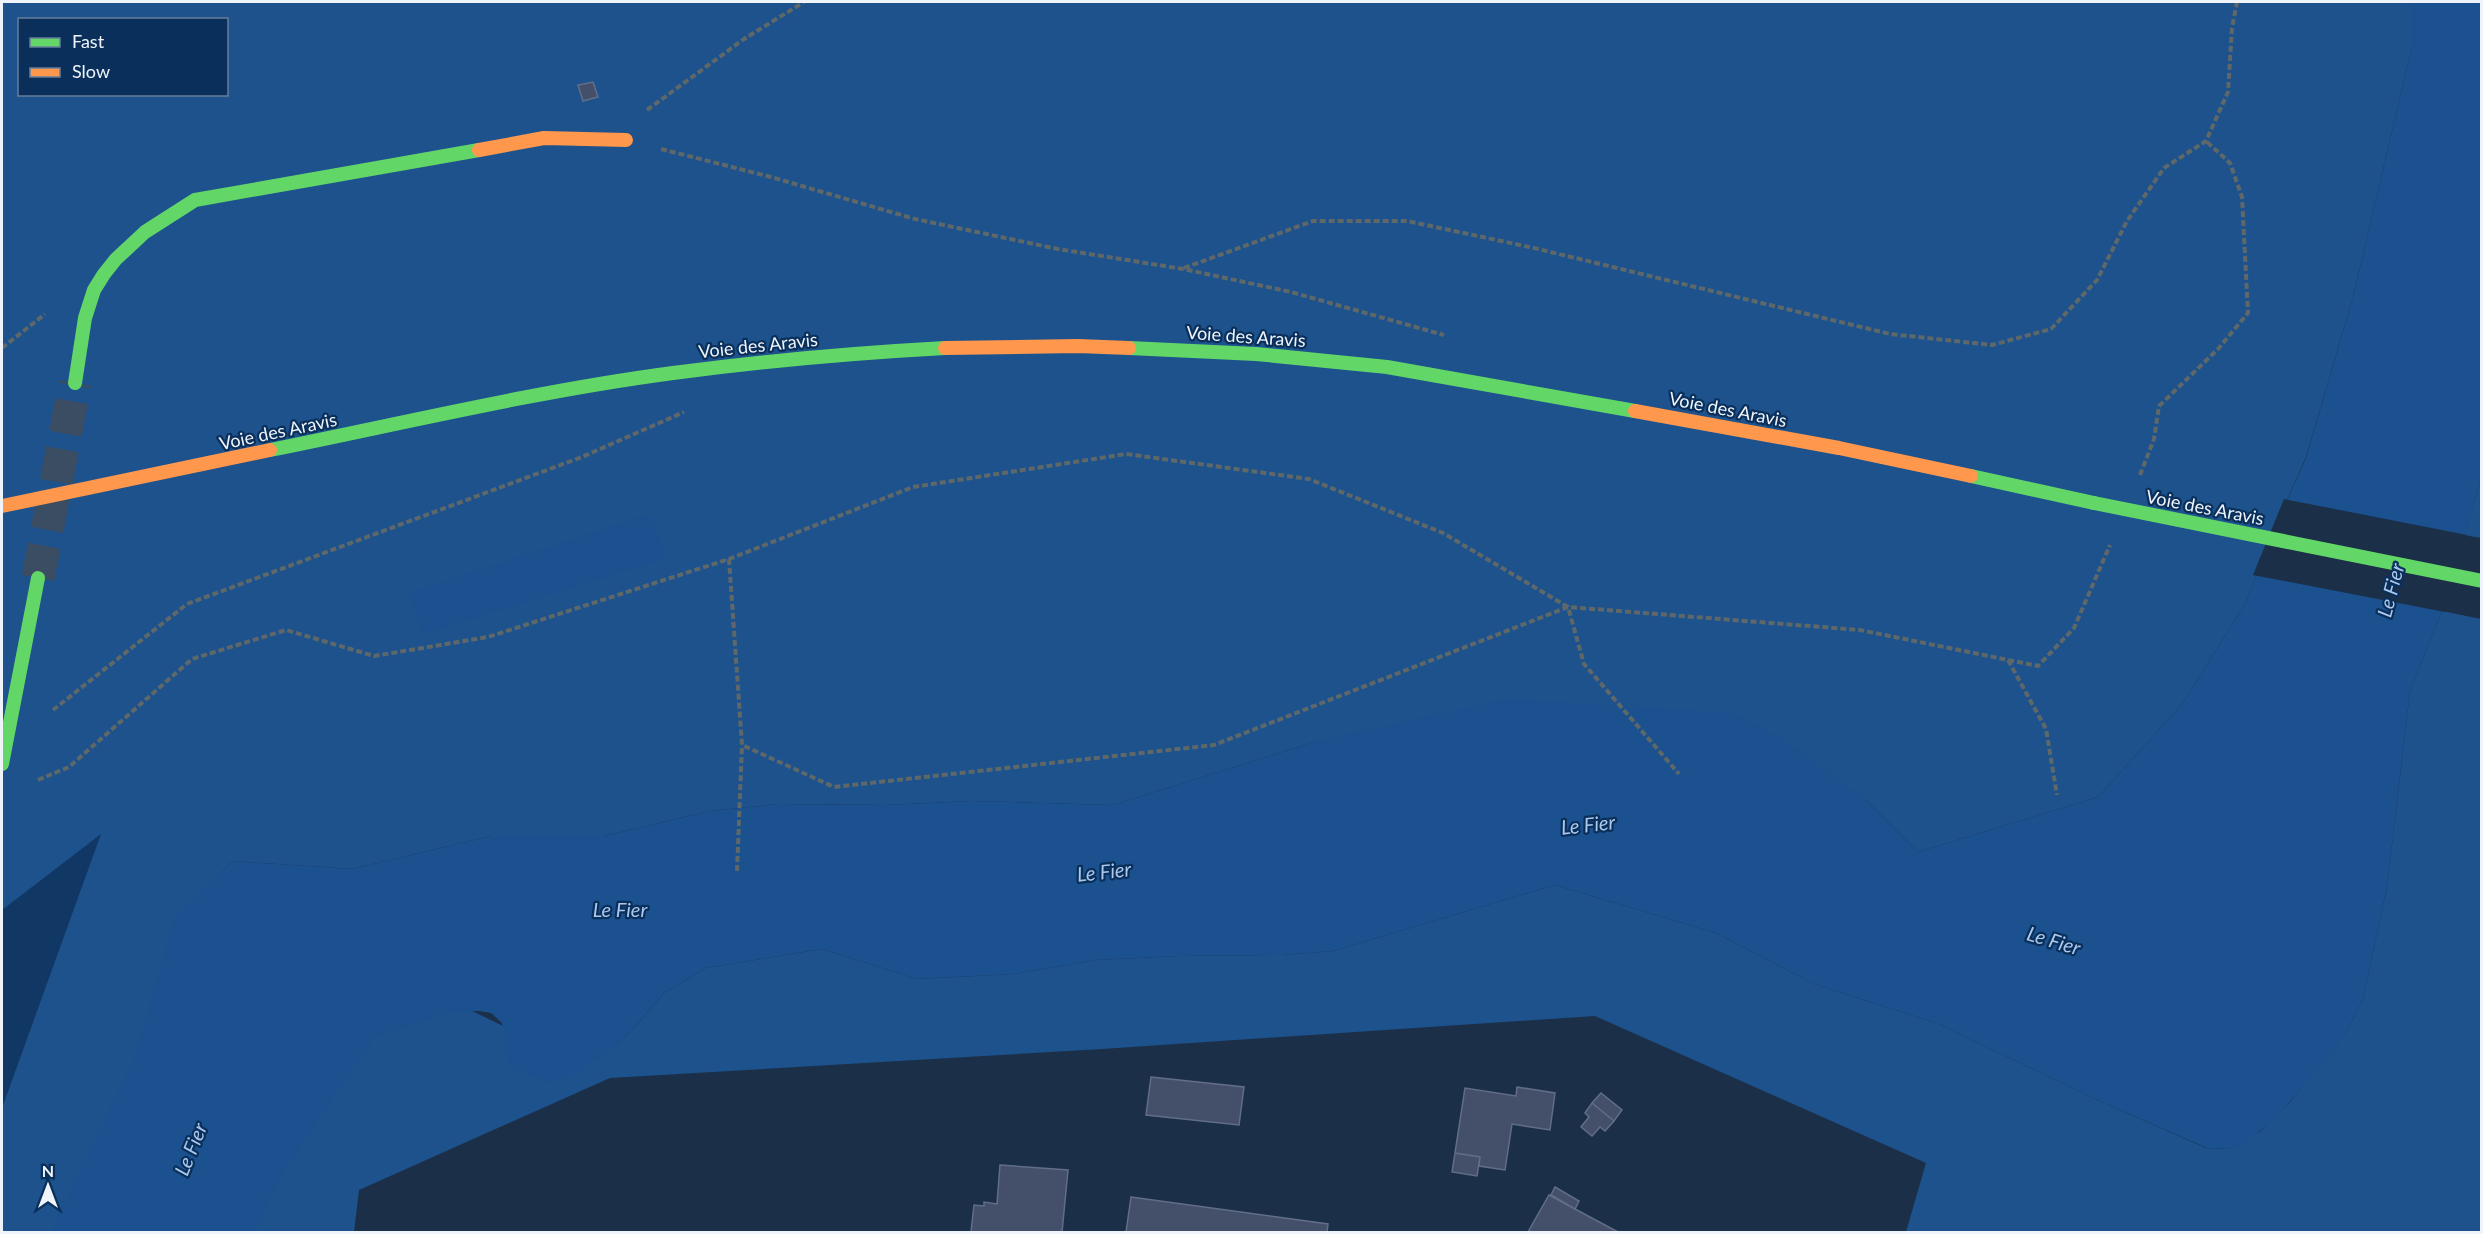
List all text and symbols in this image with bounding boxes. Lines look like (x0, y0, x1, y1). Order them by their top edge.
legend (18, 18, 228, 96)
text: Fast (72, 30, 105, 52)
text: Slow (72, 60, 110, 82)
street label: Voie des Aravis (1186, 321, 1307, 351)
street label: Voie des Aravis (697, 328, 819, 362)
street label: Voie des Aravis (1667, 387, 1789, 431)
street label: Voie des Aravis (217, 408, 339, 454)
street label: Voie des Aravis (2144, 485, 2266, 529)
water label: Le Fier (2371, 559, 2409, 619)
water label: Le Fier (1560, 809, 1617, 839)
water label: Le Fier (1076, 856, 1133, 886)
water label: Le Fier (593, 897, 648, 921)
water label: Le Fier (2024, 921, 2085, 960)
water label: Le Fier (169, 1118, 212, 1179)
north arrow (18, 1156, 78, 1216)
text: N (42, 1161, 54, 1180)

